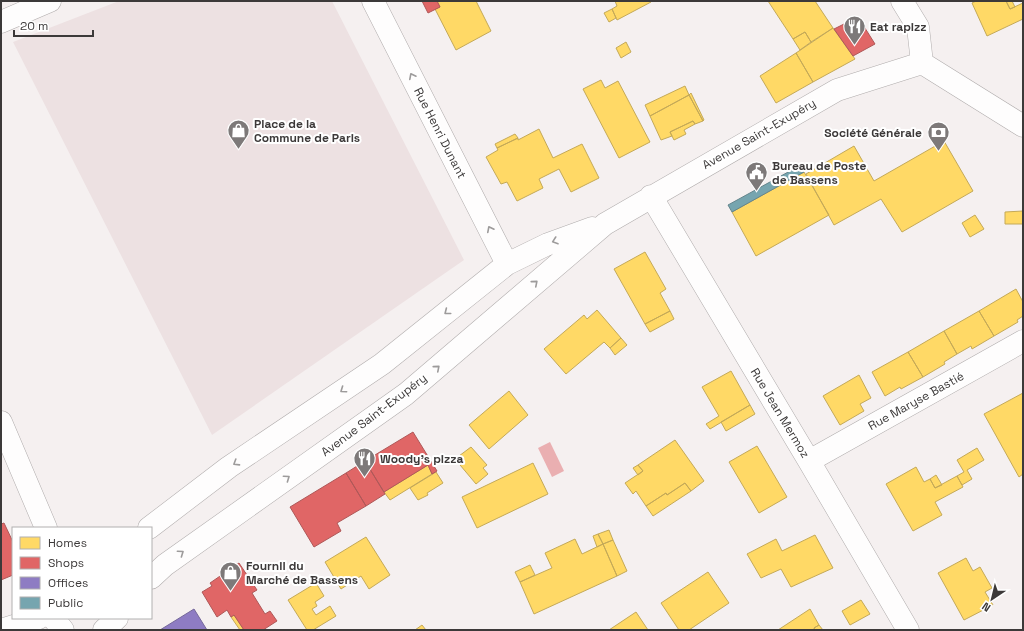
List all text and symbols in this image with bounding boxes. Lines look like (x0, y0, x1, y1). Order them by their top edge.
scale bar (14, 12, 93, 38)
restaurant icon: Eat rapizz (842, 14, 868, 47)
text: 20 m (20, 18, 48, 34)
place label: Eat rapizz (870, 19, 927, 35)
one-way arrow (409, 73, 416, 80)
street label: Rue Henri Dunant (410, 85, 470, 181)
street label: Avenue Saint-Exupéry (699, 95, 819, 173)
place label: Place de la Commune de Paris (254, 116, 360, 146)
shop icon: Place de la Commune de Paris (225, 118, 251, 151)
bank icon: Société Générale (925, 120, 951, 153)
place label: Société Générale (824, 125, 922, 141)
place label: Bureau de Poste de Bassens (772, 158, 867, 188)
public building icon: Bureau de Poste de Bassens (744, 160, 770, 193)
one-way arrow (487, 226, 494, 234)
one-way arrow (552, 237, 559, 245)
one-way arrow (531, 281, 538, 288)
one-way arrow (444, 307, 451, 314)
one-way arrow (432, 365, 439, 372)
street label: Rue Jean Mermoz (747, 365, 813, 461)
street label: Rue Maryse Bastié (865, 368, 967, 434)
street label: Avenue Saint-Exupéry (318, 370, 430, 460)
one-way arrow (340, 385, 347, 393)
restaurant icon: Woody's pizza (352, 446, 378, 479)
place label: Woody's pizza (380, 451, 463, 467)
one-way arrow (233, 459, 240, 466)
one-way arrow (283, 476, 290, 483)
legend (12, 527, 152, 619)
text: Homes (48, 535, 87, 551)
one-way arrow (177, 550, 184, 558)
text: Shops (48, 555, 84, 571)
place label: Fournil du Marché de Bassens (246, 558, 358, 588)
shop icon: Fournil du Marché de Bassens (218, 560, 244, 593)
text: Offices (48, 575, 88, 591)
north arrow (972, 579, 1012, 619)
text: Public (48, 595, 83, 611)
text: N (979, 599, 993, 615)

